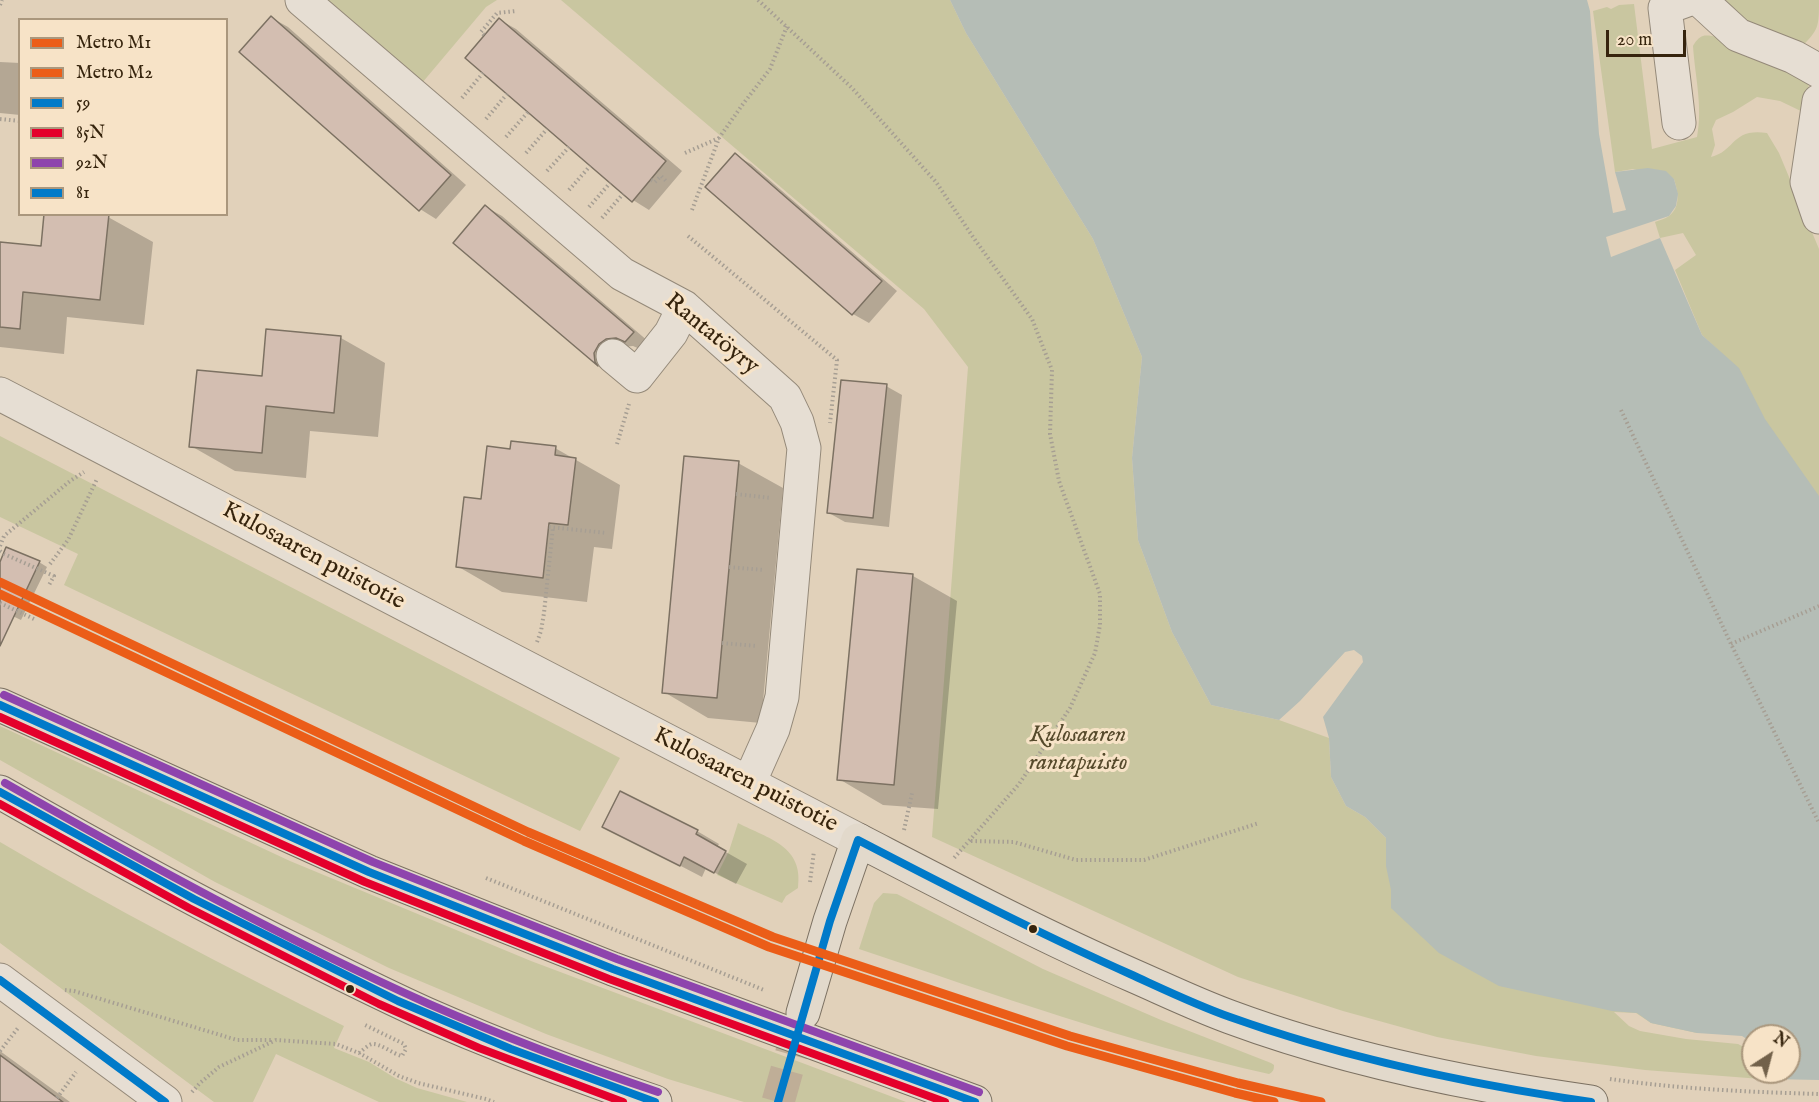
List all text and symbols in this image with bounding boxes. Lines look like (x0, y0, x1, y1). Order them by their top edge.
legend (18, 18, 228, 216)
scale bar (1609, 18, 1688, 56)
text: 20 m (1617, 29, 1652, 52)
text: Metro M1 (76, 32, 151, 55)
text: Metro M2 (76, 62, 153, 85)
text: 59 (76, 92, 90, 115)
text: 85N (76, 122, 105, 145)
text: 92N (76, 152, 108, 175)
text: 81 (76, 182, 90, 205)
street label: Rantatöyry (658, 288, 764, 382)
street label: Kulosaaren puistotie (217, 497, 409, 617)
street label: Kulosaaren puistotie (648, 722, 842, 840)
park label: Kulosaaren rantapuisto (1028, 722, 1128, 778)
unlabelled marker (1027, 923, 1039, 935)
unlabelled marker (344, 983, 356, 995)
north arrow (1741, 1024, 1801, 1084)
text: N (1769, 1029, 1792, 1053)

